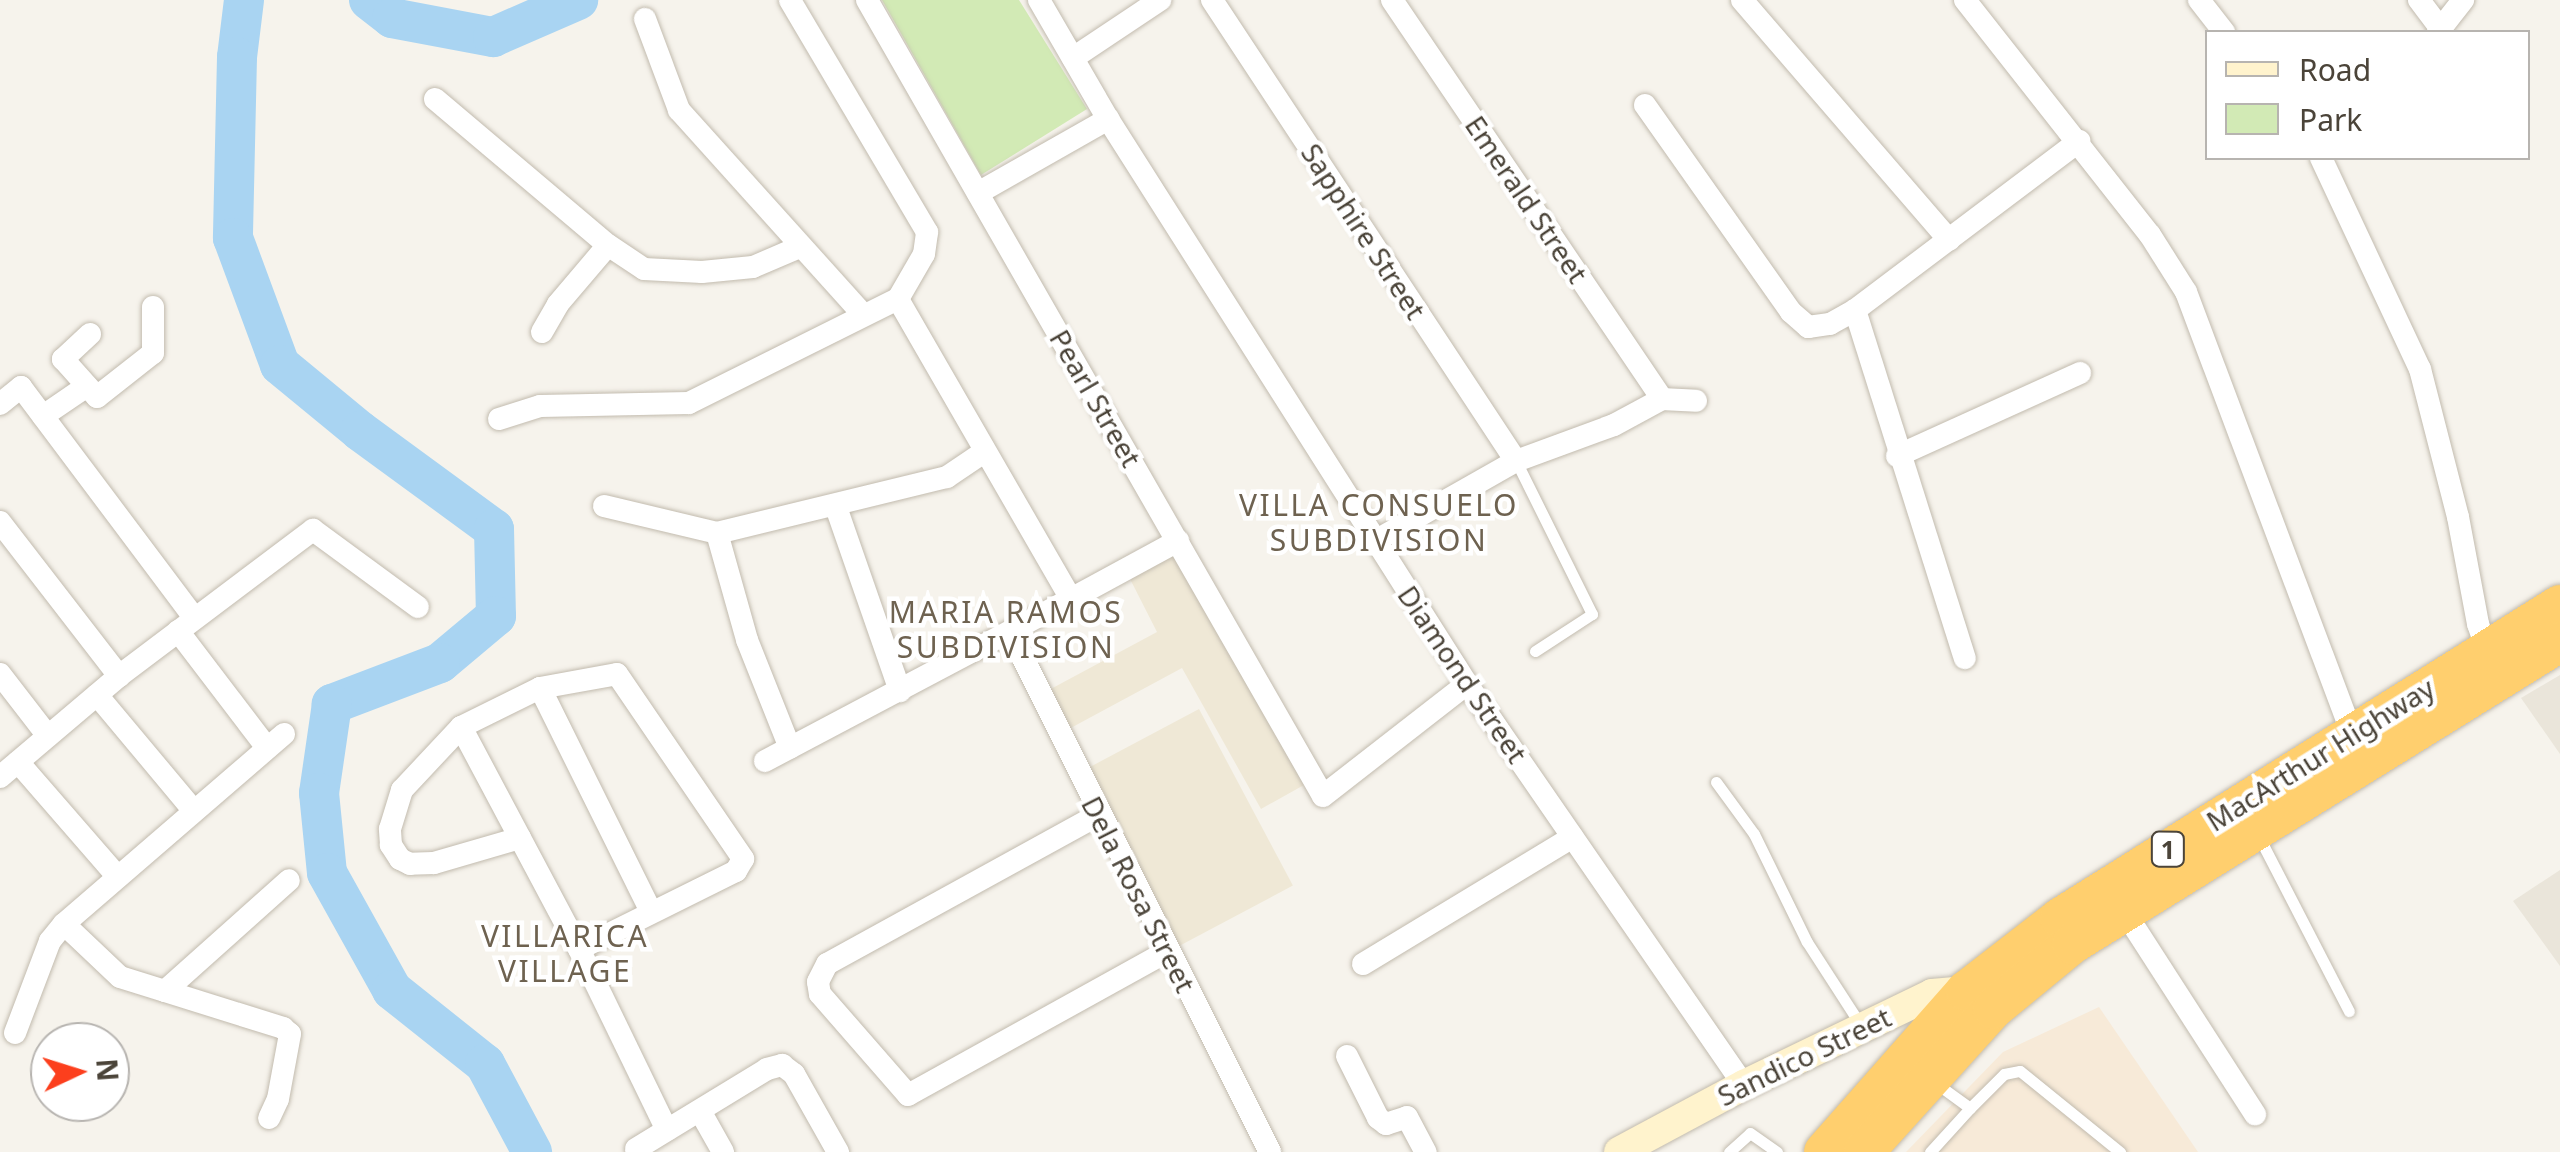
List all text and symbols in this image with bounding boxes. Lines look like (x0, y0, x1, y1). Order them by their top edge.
legend (2205, 30, 2530, 160)
text: Road (2299, 49, 2371, 90)
text: Park (2299, 99, 2362, 140)
street label: Emerald Street (1459, 109, 1595, 289)
street label: Sapphire Street (1295, 137, 1433, 325)
street label: Pearl Street (1043, 323, 1149, 473)
district label: VILLA CONSUELO SUBDIVISION (1239, 487, 1519, 558)
street label: Diamond Street (1391, 579, 1535, 769)
district label: MARIA RAMOS SUBDIVISION (889, 594, 1123, 664)
street label: MacArthur Highway (2200, 670, 2440, 838)
street label: Dela Rosa Street (1075, 790, 1203, 998)
road number: 1 (2150, 829, 2186, 869)
district label: VILLARICA VILLAGE (481, 918, 649, 988)
street label: Sandico Street (1712, 1000, 1896, 1112)
north arrow (30, 1022, 130, 1122)
text: N (88, 1057, 128, 1083)

